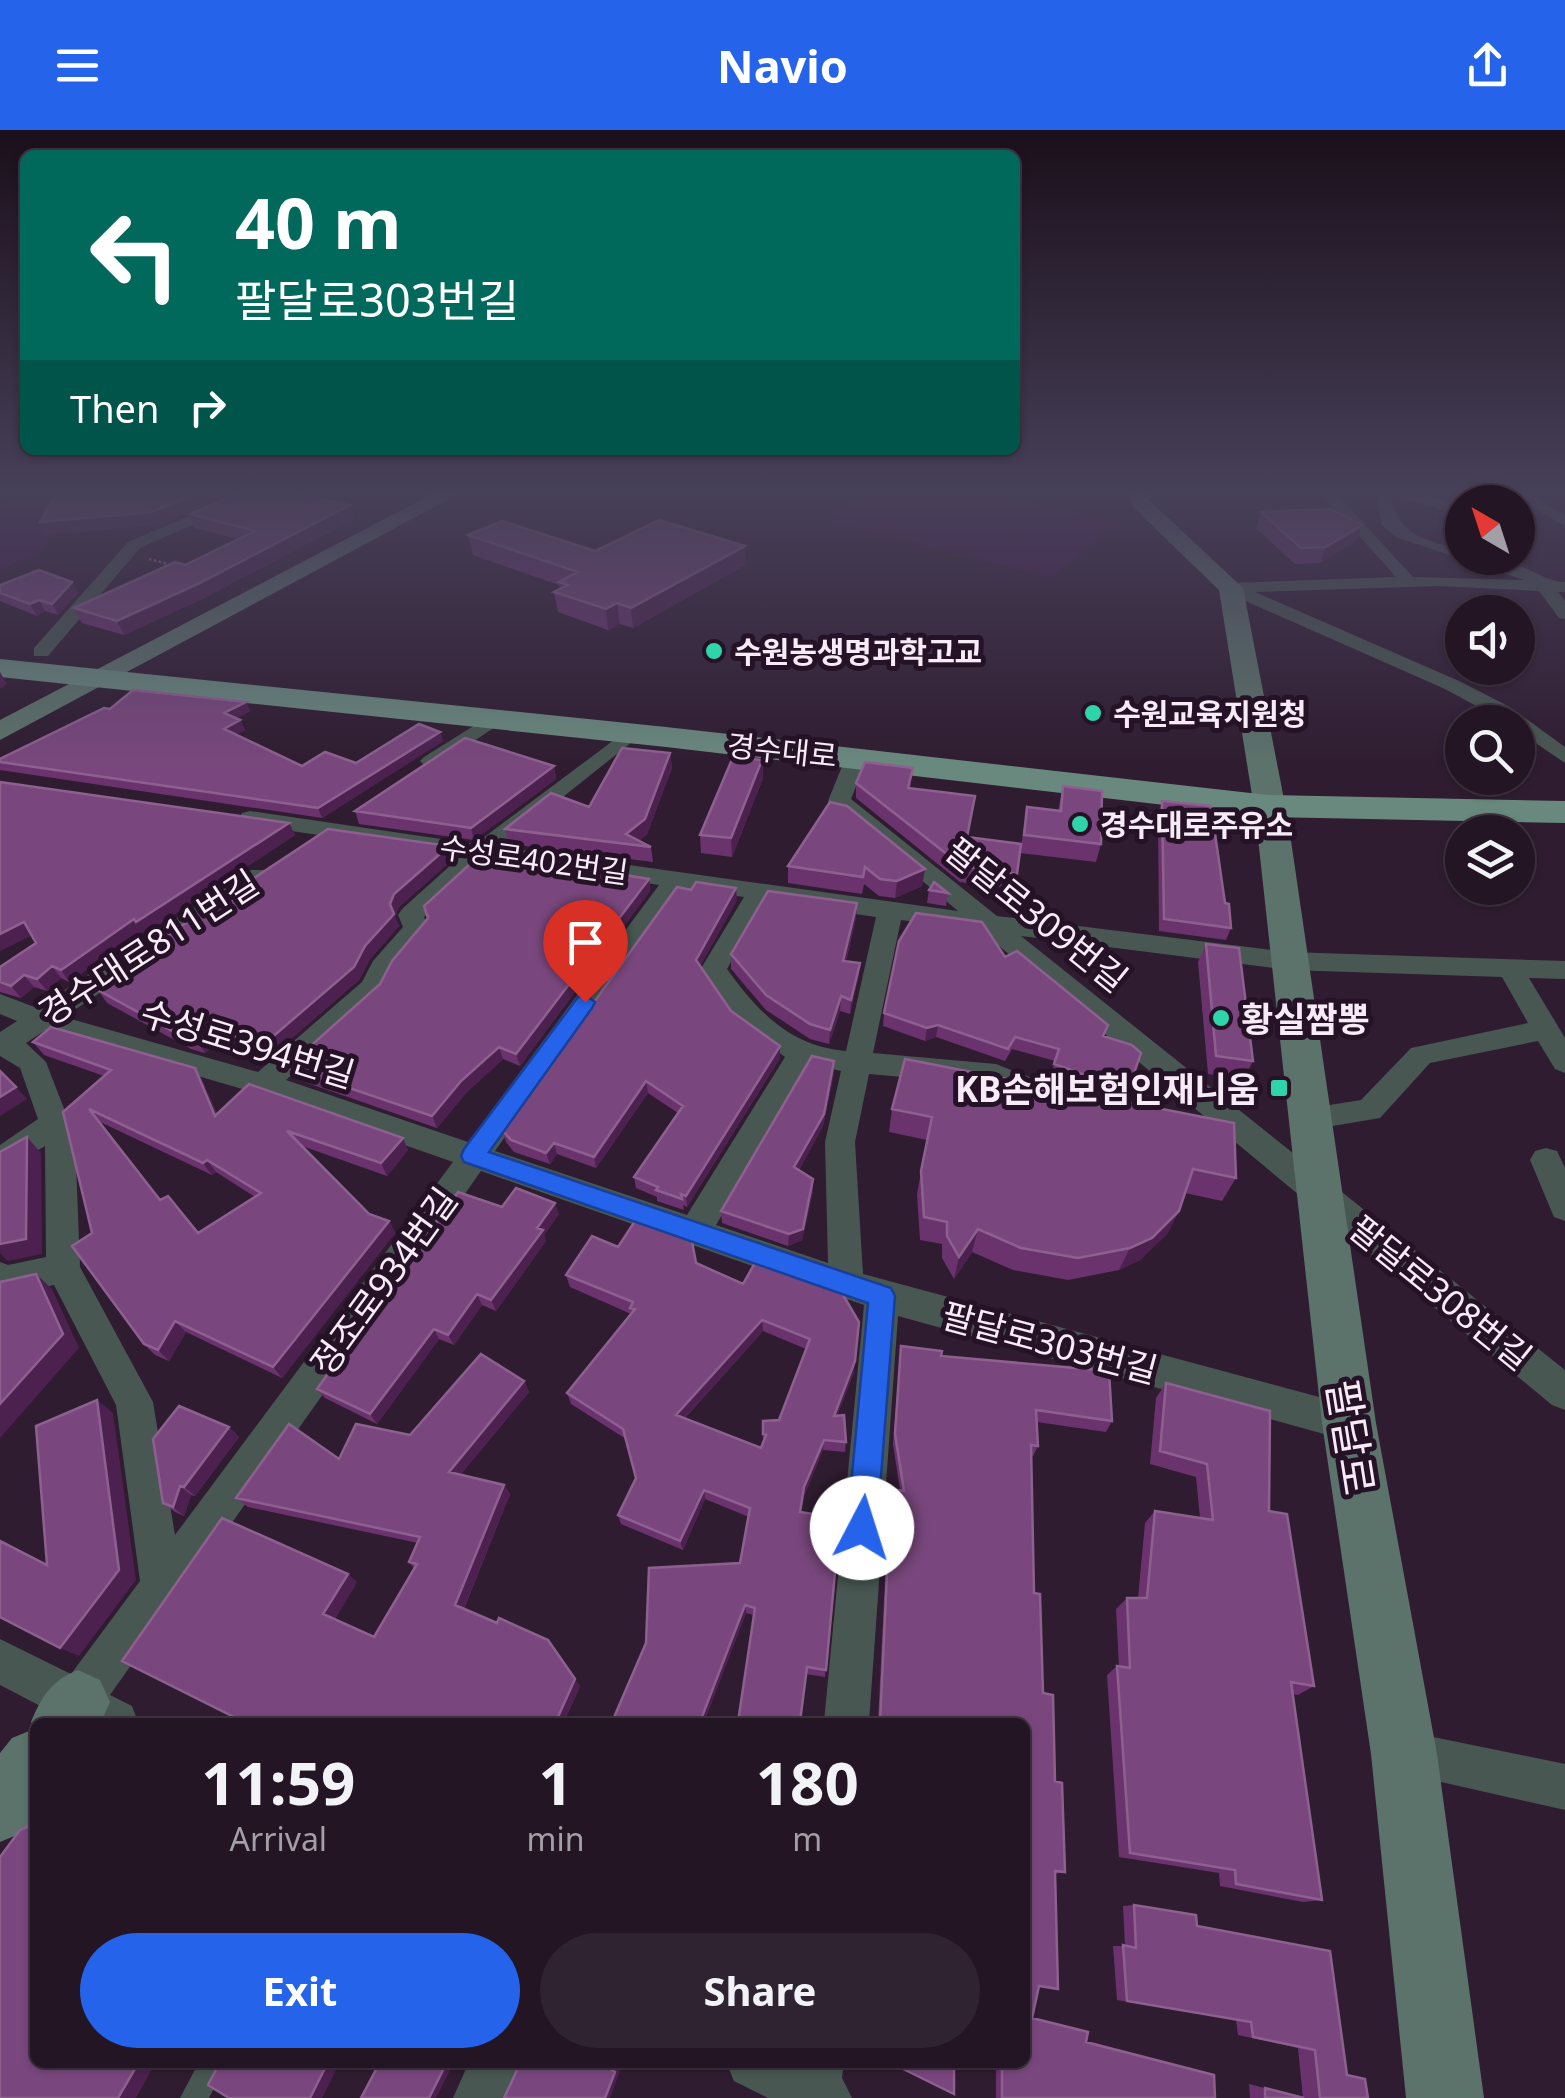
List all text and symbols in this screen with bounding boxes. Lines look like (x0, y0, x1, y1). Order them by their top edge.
text: Navio (717, 35, 848, 96)
icon: menu (50, 38, 105, 93)
icon: share (1460, 38, 1515, 93)
text: 40 m (235, 174, 402, 270)
icon: left (70, 190, 200, 320)
text: 팔달로303번길 (235, 269, 519, 330)
icon: right (180, 380, 235, 435)
text: Then (70, 382, 160, 434)
north arrow (1445, 485, 1535, 575)
map controls (1445, 485, 1535, 905)
button: sound (1445, 595, 1535, 685)
place label: 수원농생명과학고교 (734, 631, 982, 672)
marker: 수원농생명과학고교 (703, 640, 725, 662)
place label: 수원교육지원청 (1113, 693, 1306, 734)
marker: 수원교육지원청 (1082, 702, 1104, 724)
button: search (1445, 705, 1535, 795)
street label: 경수대로 (725, 724, 839, 776)
place label: 경수대로주유소 (1100, 804, 1293, 845)
marker: 경수대로주유소 (1069, 813, 1091, 835)
button: layers (1445, 815, 1535, 905)
street label: 수성로402번길 (437, 826, 631, 892)
street label: 팔달로309번길 (936, 826, 1138, 1002)
street label: 경수대로811번길 (29, 858, 267, 1036)
pin (543, 900, 628, 1003)
icon: arrive (558, 915, 613, 970)
street label: 수성로394번길 (135, 988, 361, 1098)
place label: 황실짬뽕 (1241, 995, 1370, 1042)
marker: 황실짬뽕 (1210, 1007, 1232, 1029)
place label: KB손해보험인재니움 (955, 1065, 1259, 1112)
marker: KB손해보험인재니움 (1268, 1077, 1290, 1099)
street label: 정조로934번길 (299, 1178, 467, 1384)
street label: 팔달로308번길 (1340, 1204, 1542, 1380)
street label: 팔달로303번길 (937, 1291, 1163, 1393)
street label: 팔달로 (1315, 1375, 1389, 1499)
position arrow (810, 1476, 914, 1580)
text: 11:59 (201, 1741, 355, 1823)
text: 1 (538, 1741, 573, 1823)
text: 180 (756, 1741, 859, 1823)
text: Arrival (230, 1817, 327, 1860)
text: min (527, 1817, 585, 1860)
text: m (792, 1817, 822, 1860)
button: Exit (80, 1933, 520, 2048)
button: Share (540, 1933, 980, 2048)

